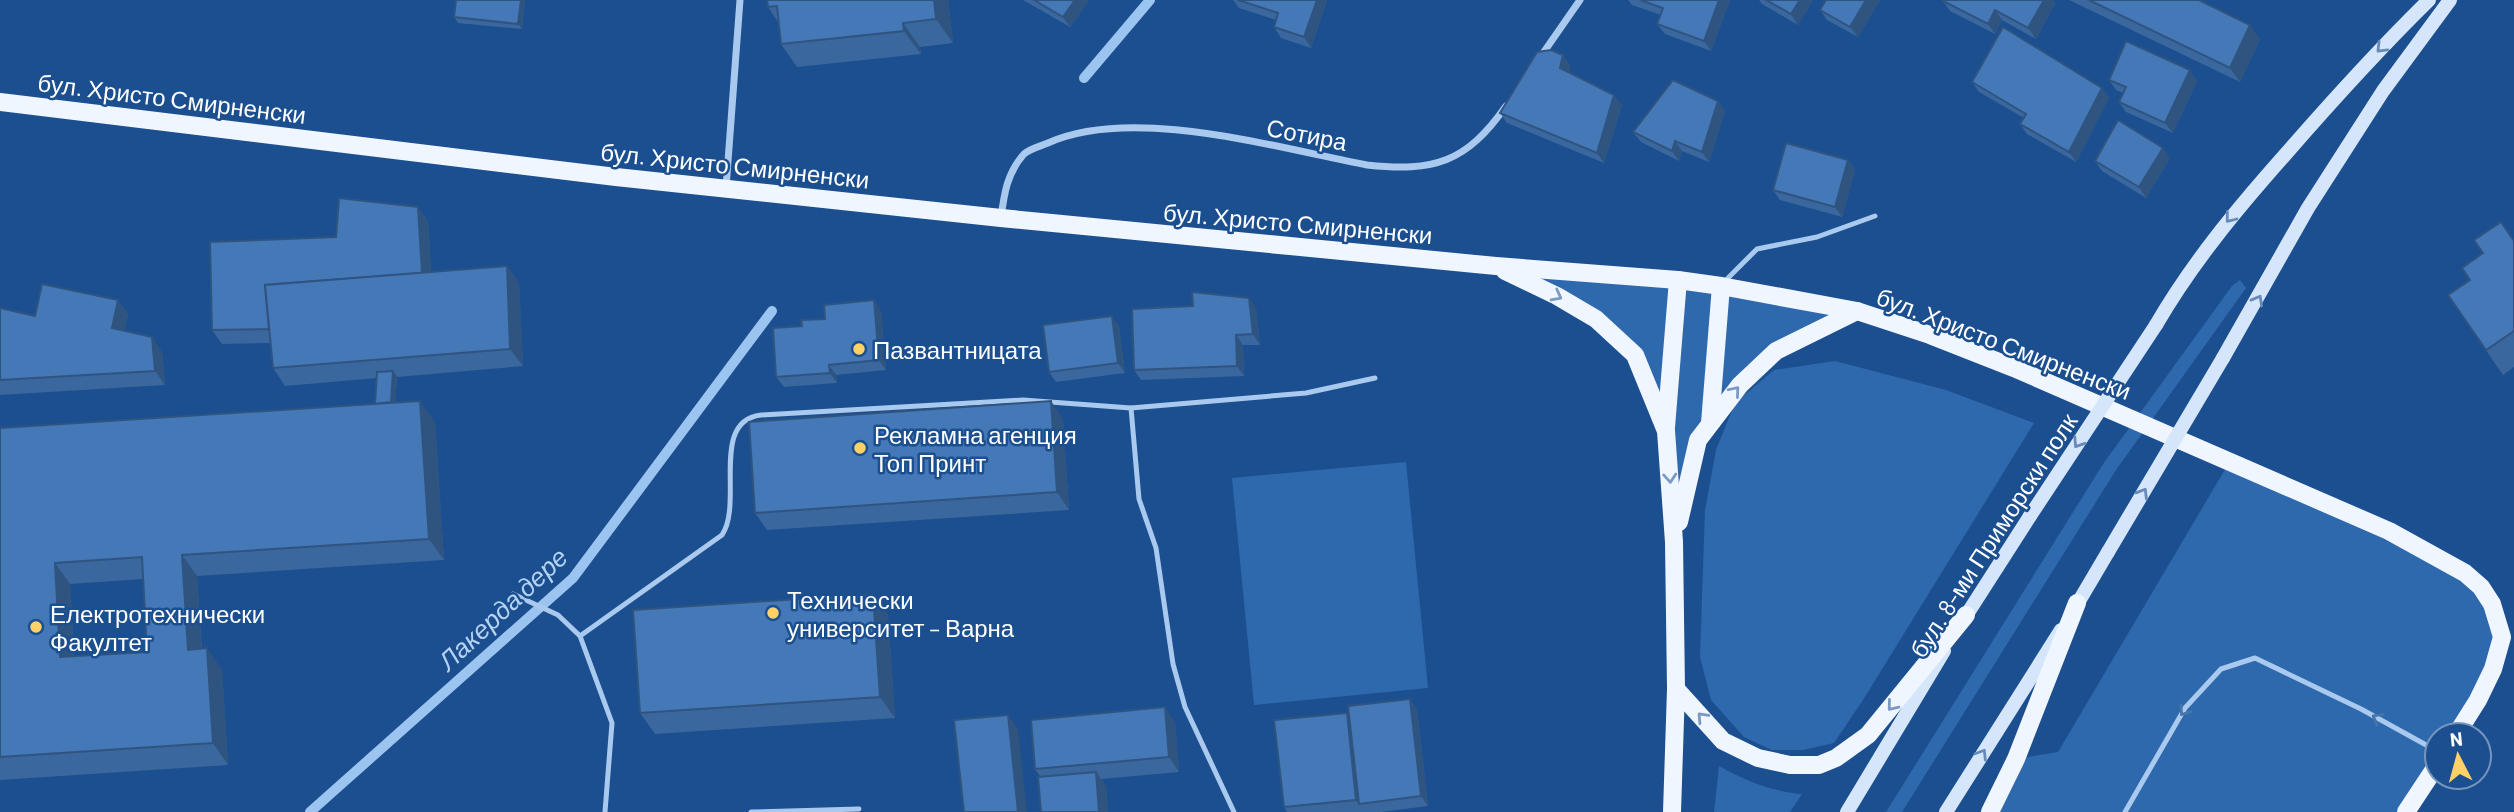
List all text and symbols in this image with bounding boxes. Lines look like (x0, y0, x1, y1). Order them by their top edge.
one-way arrow (2376, 40, 2389, 53)
street label: бул. Христо Смирненски (36, 67, 308, 129)
street label: Сотира (1264, 112, 1350, 156)
street label: бул. Христо Смирненски (599, 136, 871, 194)
street label: бул. Христо Смирненски (1162, 197, 1434, 249)
one-way arrow (2225, 211, 2238, 223)
street label: бул. Христо Смирненски (1873, 281, 2135, 405)
one-way arrow (1550, 288, 1562, 302)
one-way arrow (2250, 294, 2263, 307)
place label: Пазвантницата (873, 335, 1042, 364)
marker: Пазвантницата (851, 341, 867, 357)
one-way arrow (1727, 387, 1740, 399)
street label: бул. 8-ми Приморски полк (1903, 407, 2083, 662)
place label: Рекламна агенция Топ Принт (874, 420, 1077, 477)
one-way arrow (2073, 436, 2086, 449)
marker: Рекламна агенция Топ Принт (852, 440, 868, 456)
one-way arrow (1663, 473, 1678, 484)
one-way arrow (2135, 488, 2148, 501)
water label: Лакерда дере (430, 540, 573, 677)
place label: Технически университет – Варна (787, 585, 1015, 642)
place label: Електротехнически Факултет (50, 599, 265, 656)
marker: Технически университет – Варна (765, 605, 781, 621)
marker: Електротехнически Факултет (28, 619, 44, 635)
one-way arrow (1888, 698, 1900, 711)
one-way arrow (2180, 703, 2192, 716)
one-way arrow (1697, 712, 1710, 725)
one-way arrow (2372, 713, 2384, 726)
north arrow (2423, 721, 2493, 791)
text: N (2449, 726, 2464, 751)
one-way arrow (1974, 749, 1987, 762)

